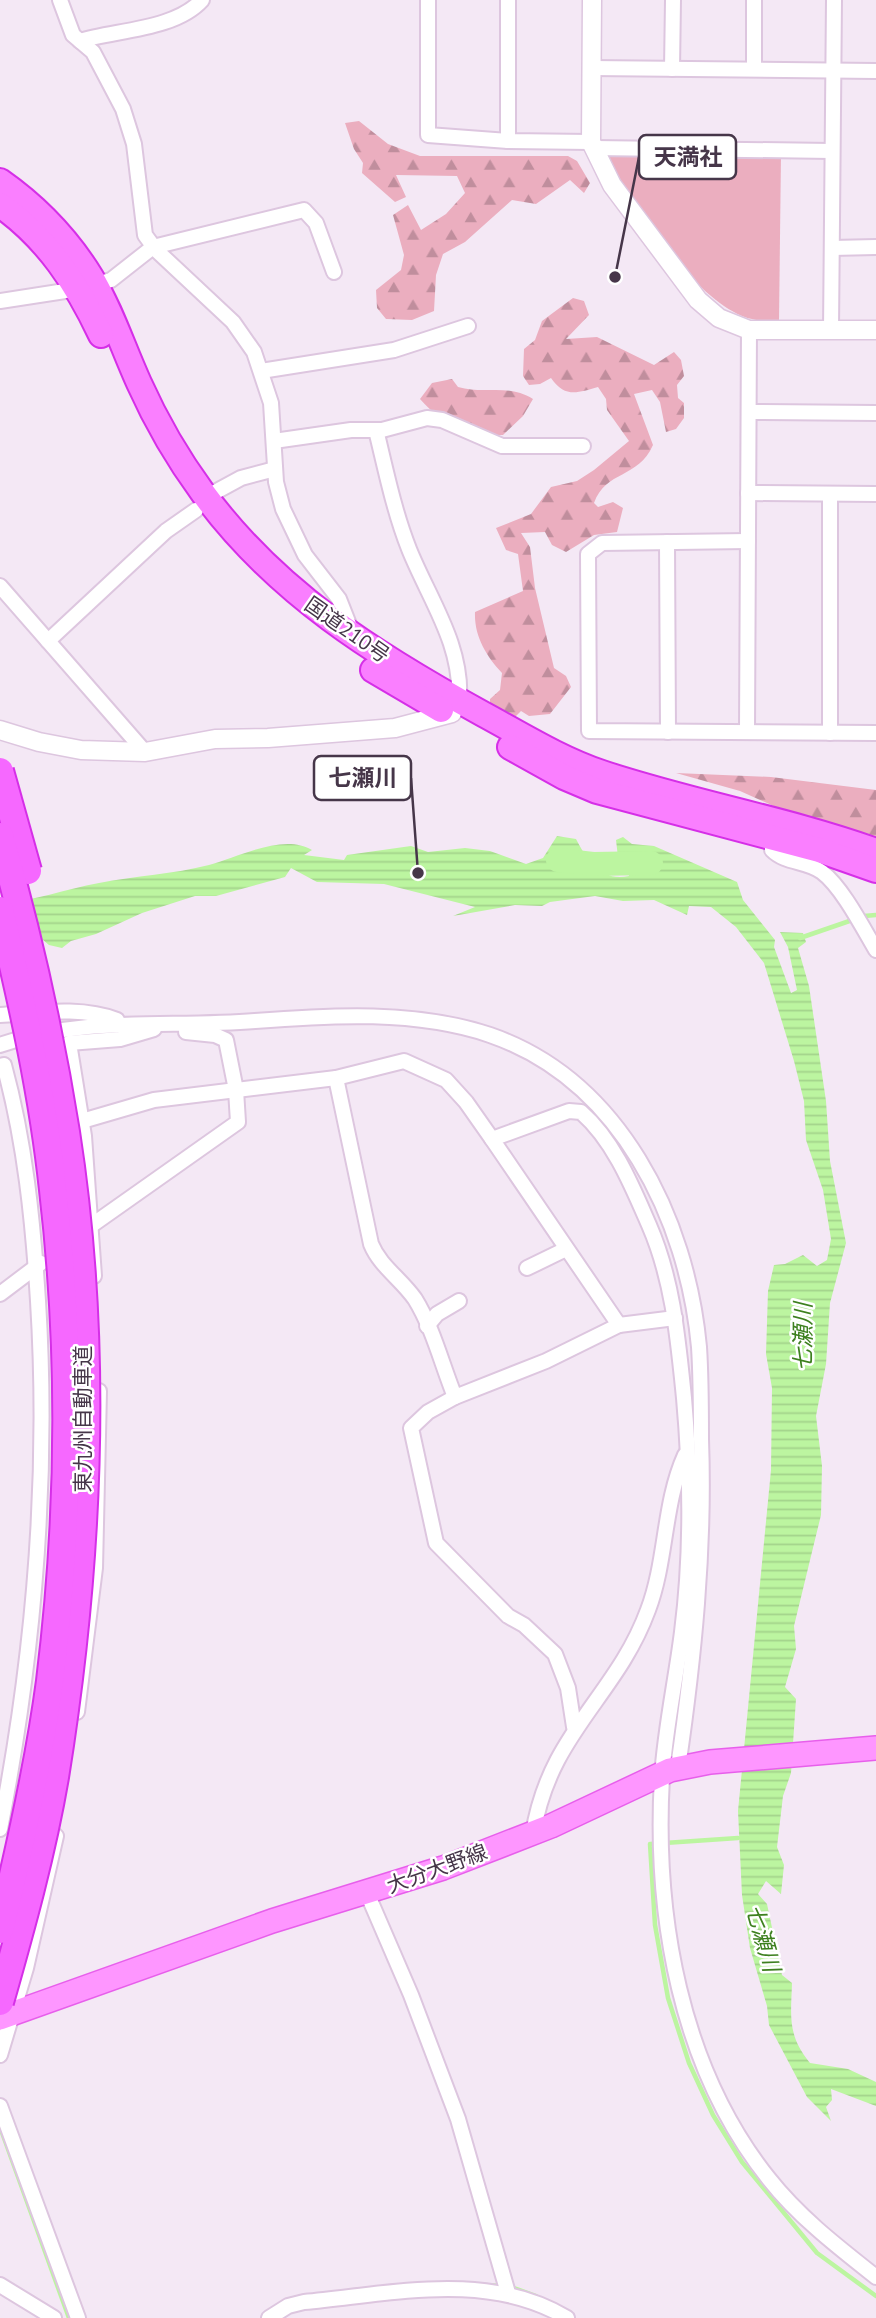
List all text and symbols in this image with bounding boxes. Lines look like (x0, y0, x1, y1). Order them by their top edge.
callout: 天満社 (639, 135, 736, 179)
text: 天満社 (654, 142, 723, 171)
street label: 国道210号 (300, 591, 395, 669)
callout: 七瀬川 (314, 756, 411, 800)
text: 七瀬川 (329, 763, 398, 792)
water label: 七瀬川 (788, 1300, 817, 1372)
street label: 東九州自動車道 (69, 1346, 96, 1493)
street label: 大分大野線 (383, 1838, 491, 1899)
water label: 七瀬川 (740, 1901, 788, 1978)

